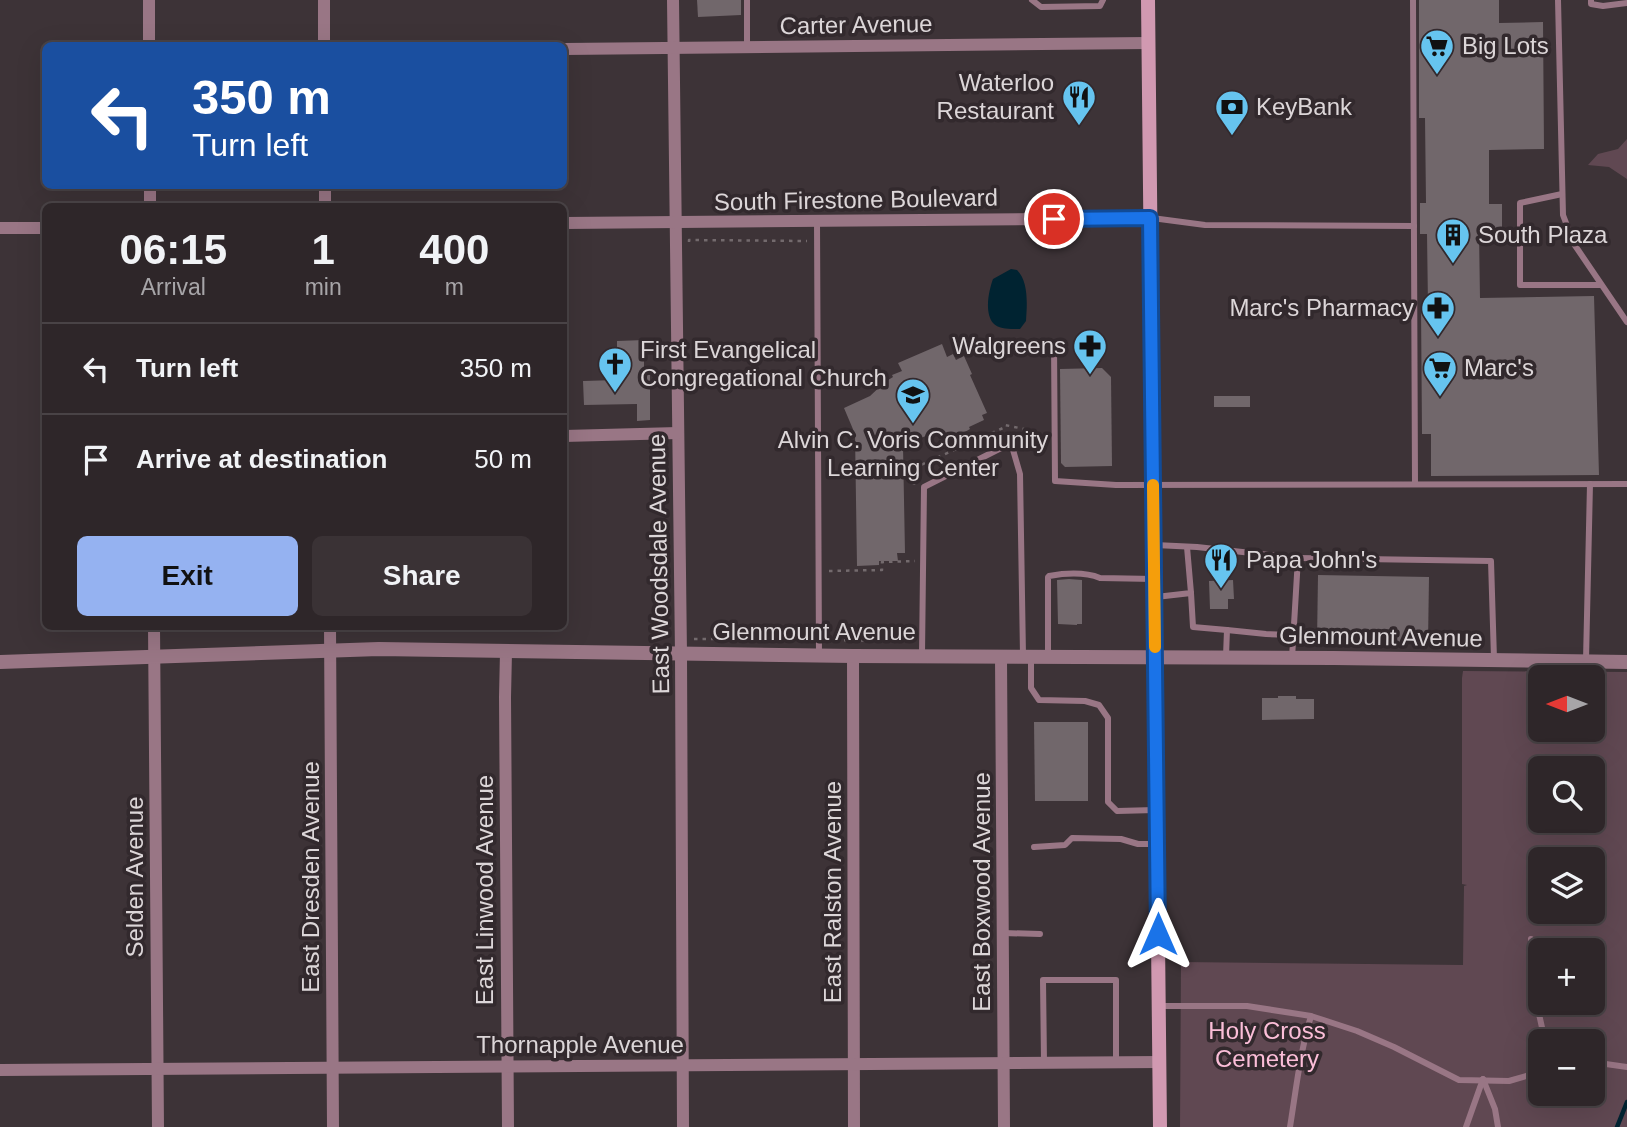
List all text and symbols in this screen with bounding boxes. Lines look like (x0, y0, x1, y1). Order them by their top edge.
street label: Carter Avenue (779, 10, 933, 39)
supermarket icon: Big Lots (1418, 27, 1456, 76)
place label: Big Lots (1462, 32, 1549, 59)
place label: Waterloo Restaurant (937, 69, 1054, 124)
icon: left (77, 70, 168, 161)
text: 350 m (192, 70, 331, 124)
restaurant icon: Waterloo Restaurant (1060, 78, 1098, 127)
bank icon: KeyBank (1213, 88, 1251, 137)
place label: KeyBank (1256, 93, 1353, 120)
text: Turn left (192, 127, 308, 163)
street label: South Firestone Boulevard (714, 184, 998, 215)
pin (1024, 189, 1084, 249)
icon: arrive (1035, 200, 1073, 238)
building icon: South Plaza (1434, 216, 1472, 265)
place label: South Plaza (1478, 221, 1608, 248)
text: 06:15 (120, 226, 227, 273)
text: 1 (311, 226, 335, 273)
text: 400 (419, 226, 489, 273)
text: Arrival (141, 274, 206, 300)
text: min (305, 274, 342, 300)
text: m (445, 274, 464, 300)
pharmacy icon: Marc's Pharmacy (1419, 289, 1457, 338)
place label: Marc's Pharmacy (1229, 294, 1414, 321)
pharmacy icon: Walgreens (1071, 327, 1109, 376)
place label: Walgreens (952, 332, 1066, 359)
place label: First Evangelical Congregational Church (640, 336, 887, 391)
church icon: First Evangelical Congregational Church (596, 345, 634, 394)
supermarket icon: Marc's (1421, 349, 1459, 398)
icon: left (77, 350, 115, 388)
text: Turn left (136, 353, 238, 383)
text: 350 m (460, 353, 532, 383)
place label: Marc's (1464, 354, 1534, 381)
school or university icon: Alvin C. Voris Community Learning Center (894, 376, 932, 425)
place label: Alvin C. Voris Community Learning Center (778, 426, 1048, 481)
street label: East Woodsdale Avenue (643, 433, 674, 695)
icon: arrive (77, 441, 115, 479)
text: Arrive at destination (136, 444, 387, 474)
text: 50 m (474, 444, 532, 474)
button: Exit (77, 536, 298, 616)
button: Share (312, 536, 532, 616)
restaurant icon: Papa John's (1202, 541, 1240, 590)
place label: Papa John's (1246, 546, 1377, 573)
street label: Glenmount Avenue (712, 618, 916, 645)
street label: Glenmount Avenue (1279, 621, 1483, 652)
north arrow (1528, 665, 1605, 742)
map controls (1528, 665, 1605, 1106)
button: search (1528, 756, 1605, 833)
street label: East Dresden Avenue (297, 761, 324, 993)
street label: East Boxwood Avenue (968, 772, 995, 1012)
street label: East Linwood Avenue (471, 775, 498, 1005)
street label: East Ralston Avenue (819, 781, 846, 1003)
street label: Selden Avenue (121, 796, 148, 958)
button: layers (1528, 847, 1605, 924)
position arrow (1121, 897, 1195, 971)
button: + (1528, 938, 1605, 1015)
park label: Holy Cross Cemetery (1208, 1017, 1326, 1072)
button: − (1528, 1029, 1605, 1106)
street label: Thornapple Avenue (476, 1031, 684, 1058)

